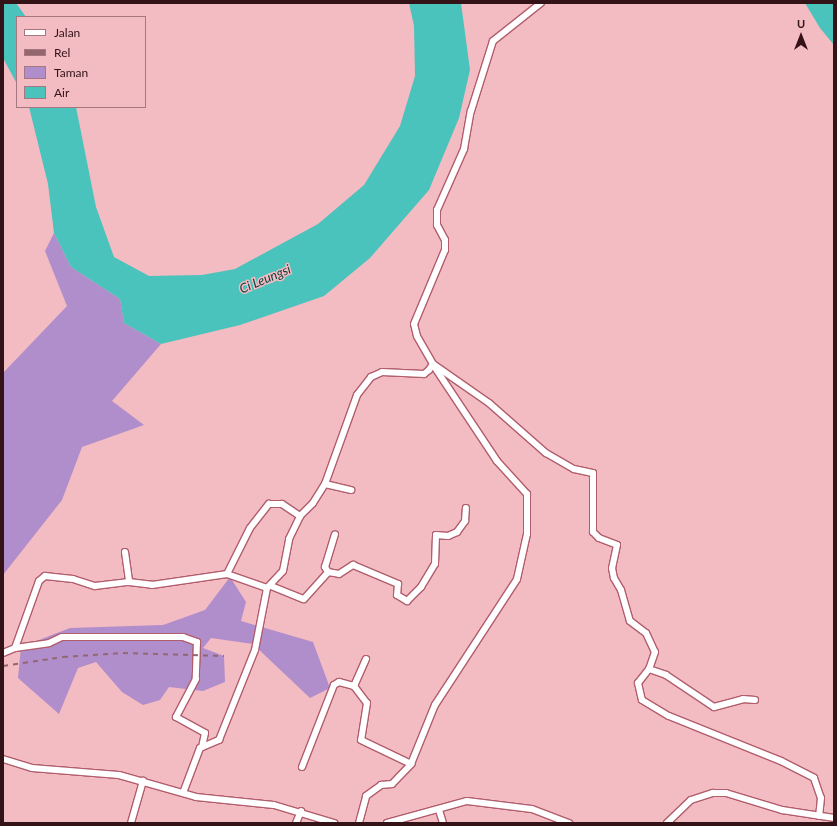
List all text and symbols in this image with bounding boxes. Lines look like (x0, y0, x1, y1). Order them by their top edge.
legend (16, 16, 146, 108)
north arrow (781, 16, 821, 56)
text: U (797, 17, 805, 30)
text: Jalan (54, 25, 80, 40)
text: Rel (54, 45, 70, 60)
text: Taman (54, 65, 88, 80)
text: Air (54, 85, 69, 100)
water label: Ci Leungsi (237, 261, 293, 297)

